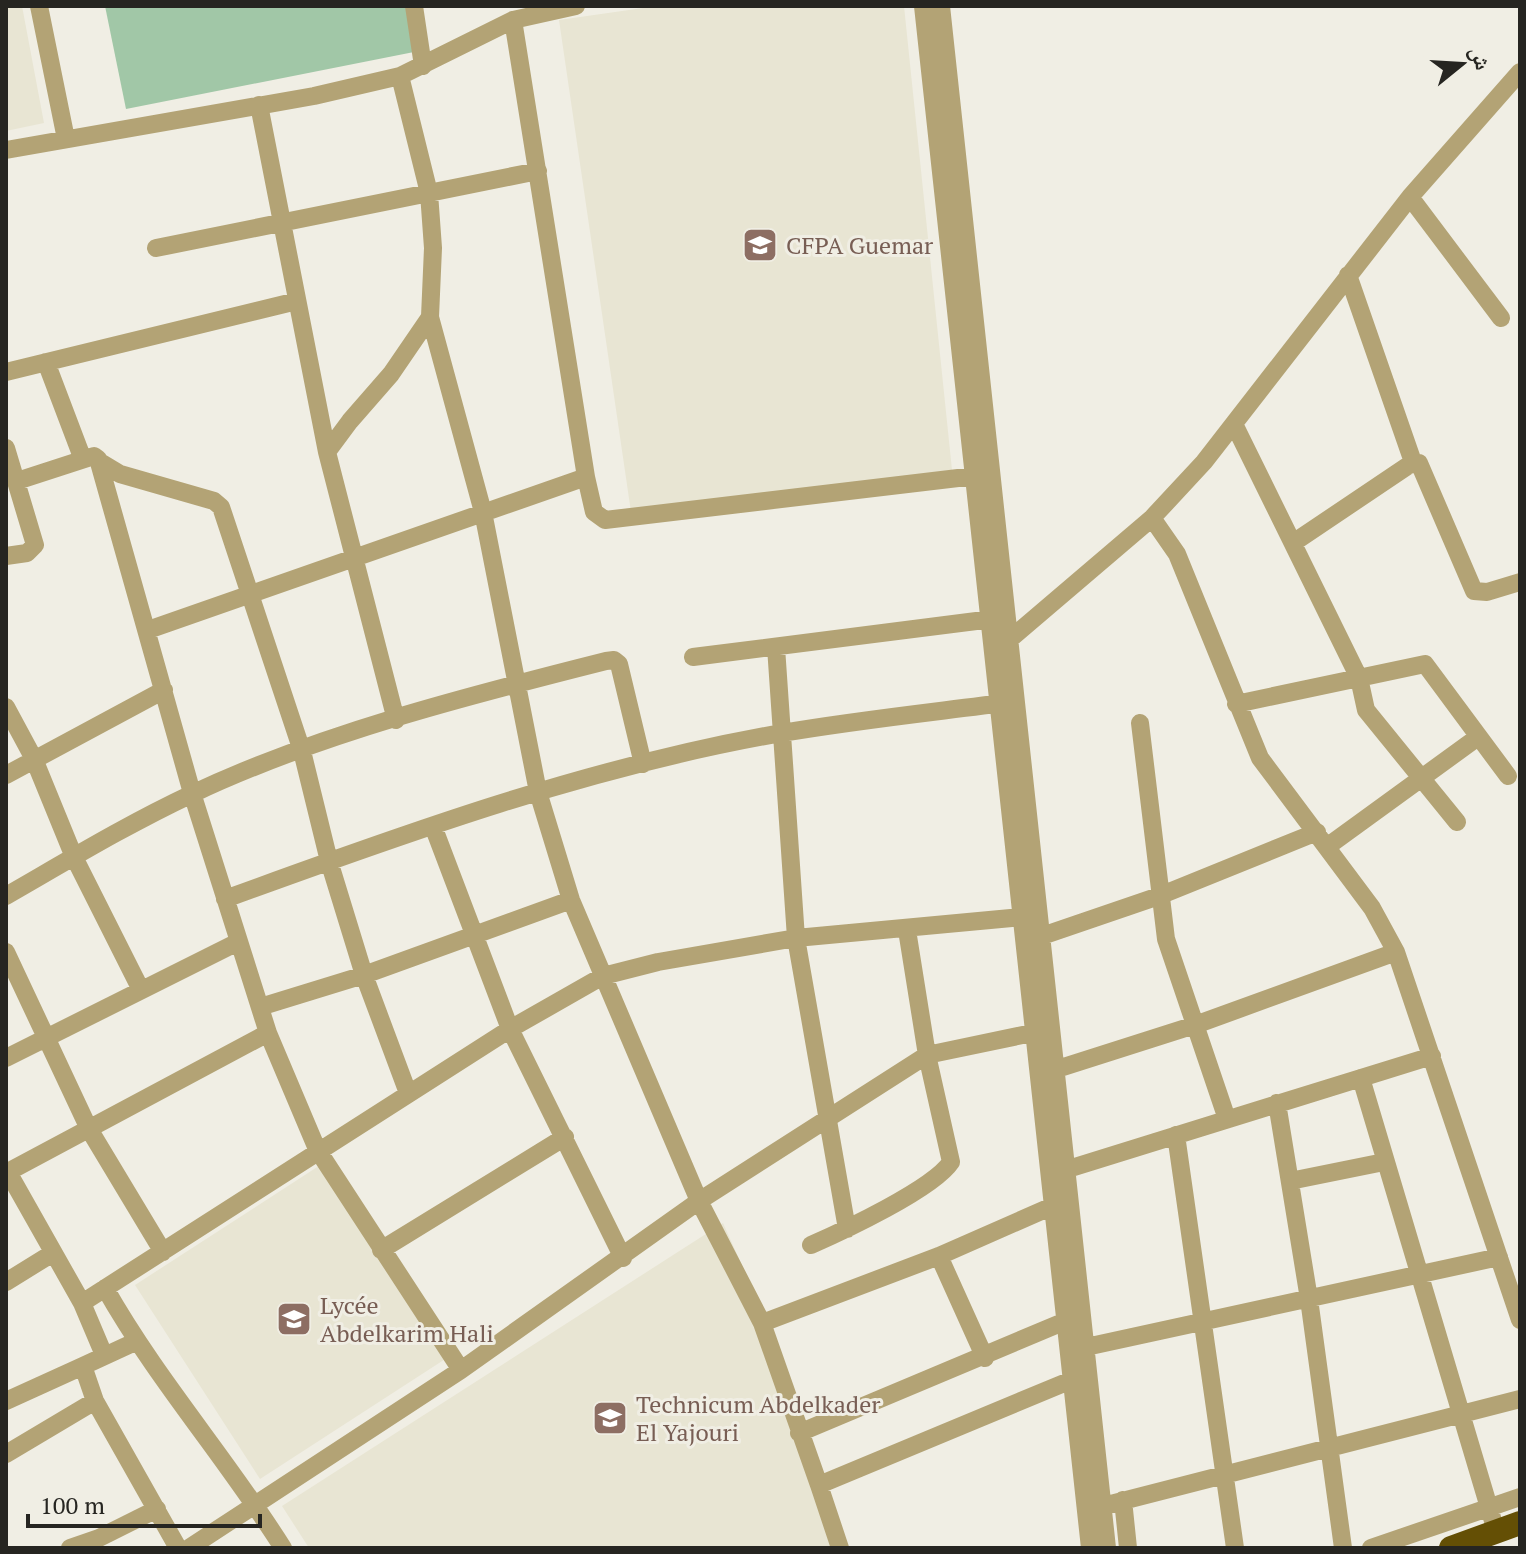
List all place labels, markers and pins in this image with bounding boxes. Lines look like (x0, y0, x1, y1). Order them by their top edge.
school or university icon: CFPA Guemar (741, 226, 779, 264)
place label: CFPA Guemar (786, 229, 934, 261)
place label: Lycée Abdelkarim Hali (320, 1289, 494, 1349)
school or university icon: Lycée Abdelkarim Hali (275, 1300, 313, 1338)
place label: Technicum Abdelkader El Yajouri (636, 1388, 881, 1448)
school or university icon: Technicum Abdelkader El Yajouri (591, 1399, 629, 1437)

